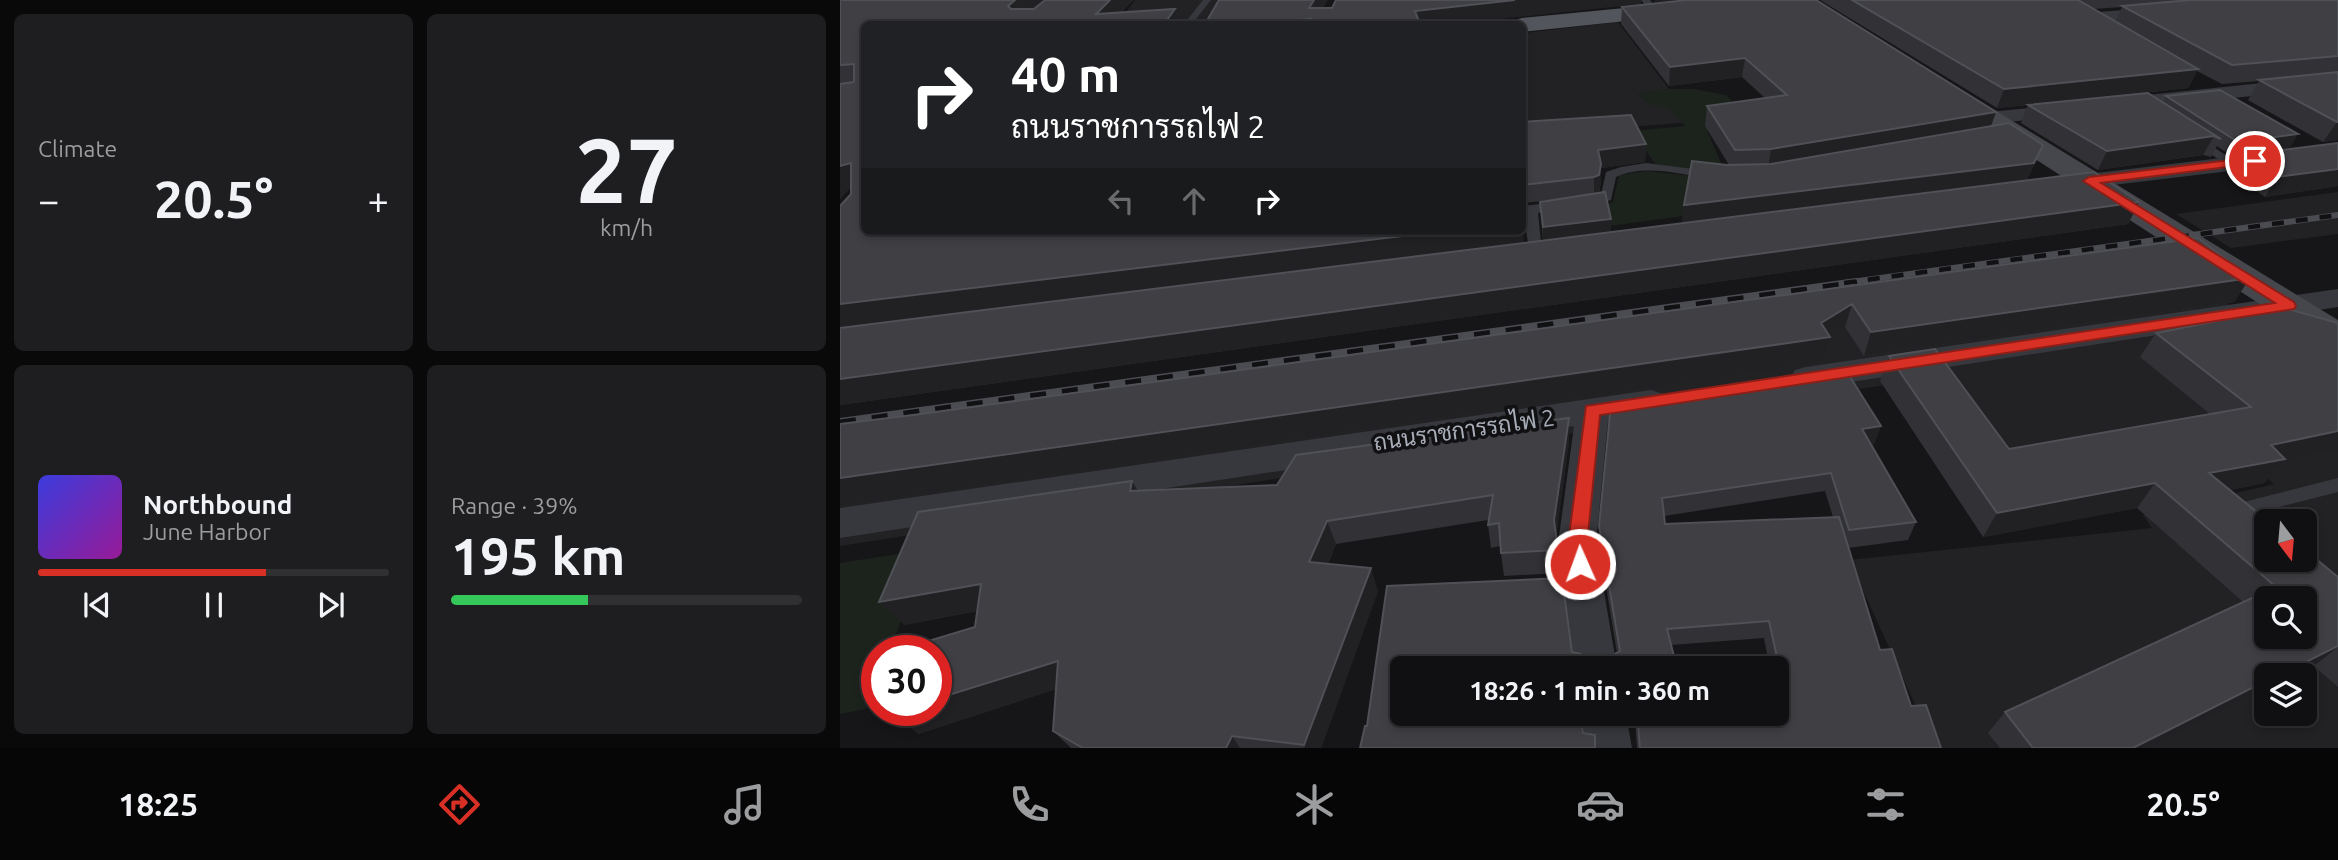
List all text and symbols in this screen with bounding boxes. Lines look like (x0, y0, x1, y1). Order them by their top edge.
text: 40 m (1011, 46, 1120, 101)
icon: right (896, 49, 987, 140)
text: ถนนราชการรถไฟ 2 (1011, 108, 1265, 144)
text: 27 (575, 118, 678, 220)
pin (2225, 131, 2285, 191)
text: Climate (38, 136, 117, 161)
icon: arrive (2236, 142, 2274, 180)
text: 20.5° (154, 170, 273, 228)
text: − (38, 179, 59, 221)
text: + (368, 179, 389, 221)
icon: left (1102, 182, 1140, 220)
icon: ahead (1175, 182, 1213, 220)
icon: right (1248, 182, 1286, 220)
text: km/h (600, 215, 653, 240)
street label: ถนนราชการรถไฟ 2 (1371, 401, 1556, 455)
text: Northbound (143, 490, 292, 519)
text: Range · 39% (451, 493, 578, 518)
north arrow (2254, 509, 2317, 572)
map controls (2254, 509, 2317, 726)
text: June Harbor (143, 519, 271, 544)
text: 195 km (451, 527, 625, 585)
position arrow (1543, 527, 1617, 601)
icon: previous (78, 586, 116, 624)
icon: pause (195, 586, 233, 624)
icon: next (312, 586, 350, 624)
button: search (2254, 586, 2317, 649)
speed limit sign: 30 (861, 635, 952, 726)
button: layers (2254, 663, 2317, 726)
text: 18:26 · 1 min · 360 m (1469, 676, 1710, 705)
icon: directions (435, 780, 484, 829)
icon: music (720, 780, 769, 829)
icon: phone (1005, 780, 1054, 829)
icon: climate (1290, 780, 1339, 829)
icon: car (1576, 780, 1625, 829)
icon: filters (1861, 780, 1910, 829)
text: 18:25 (118, 786, 198, 822)
text: 20.5° (2146, 786, 2220, 822)

